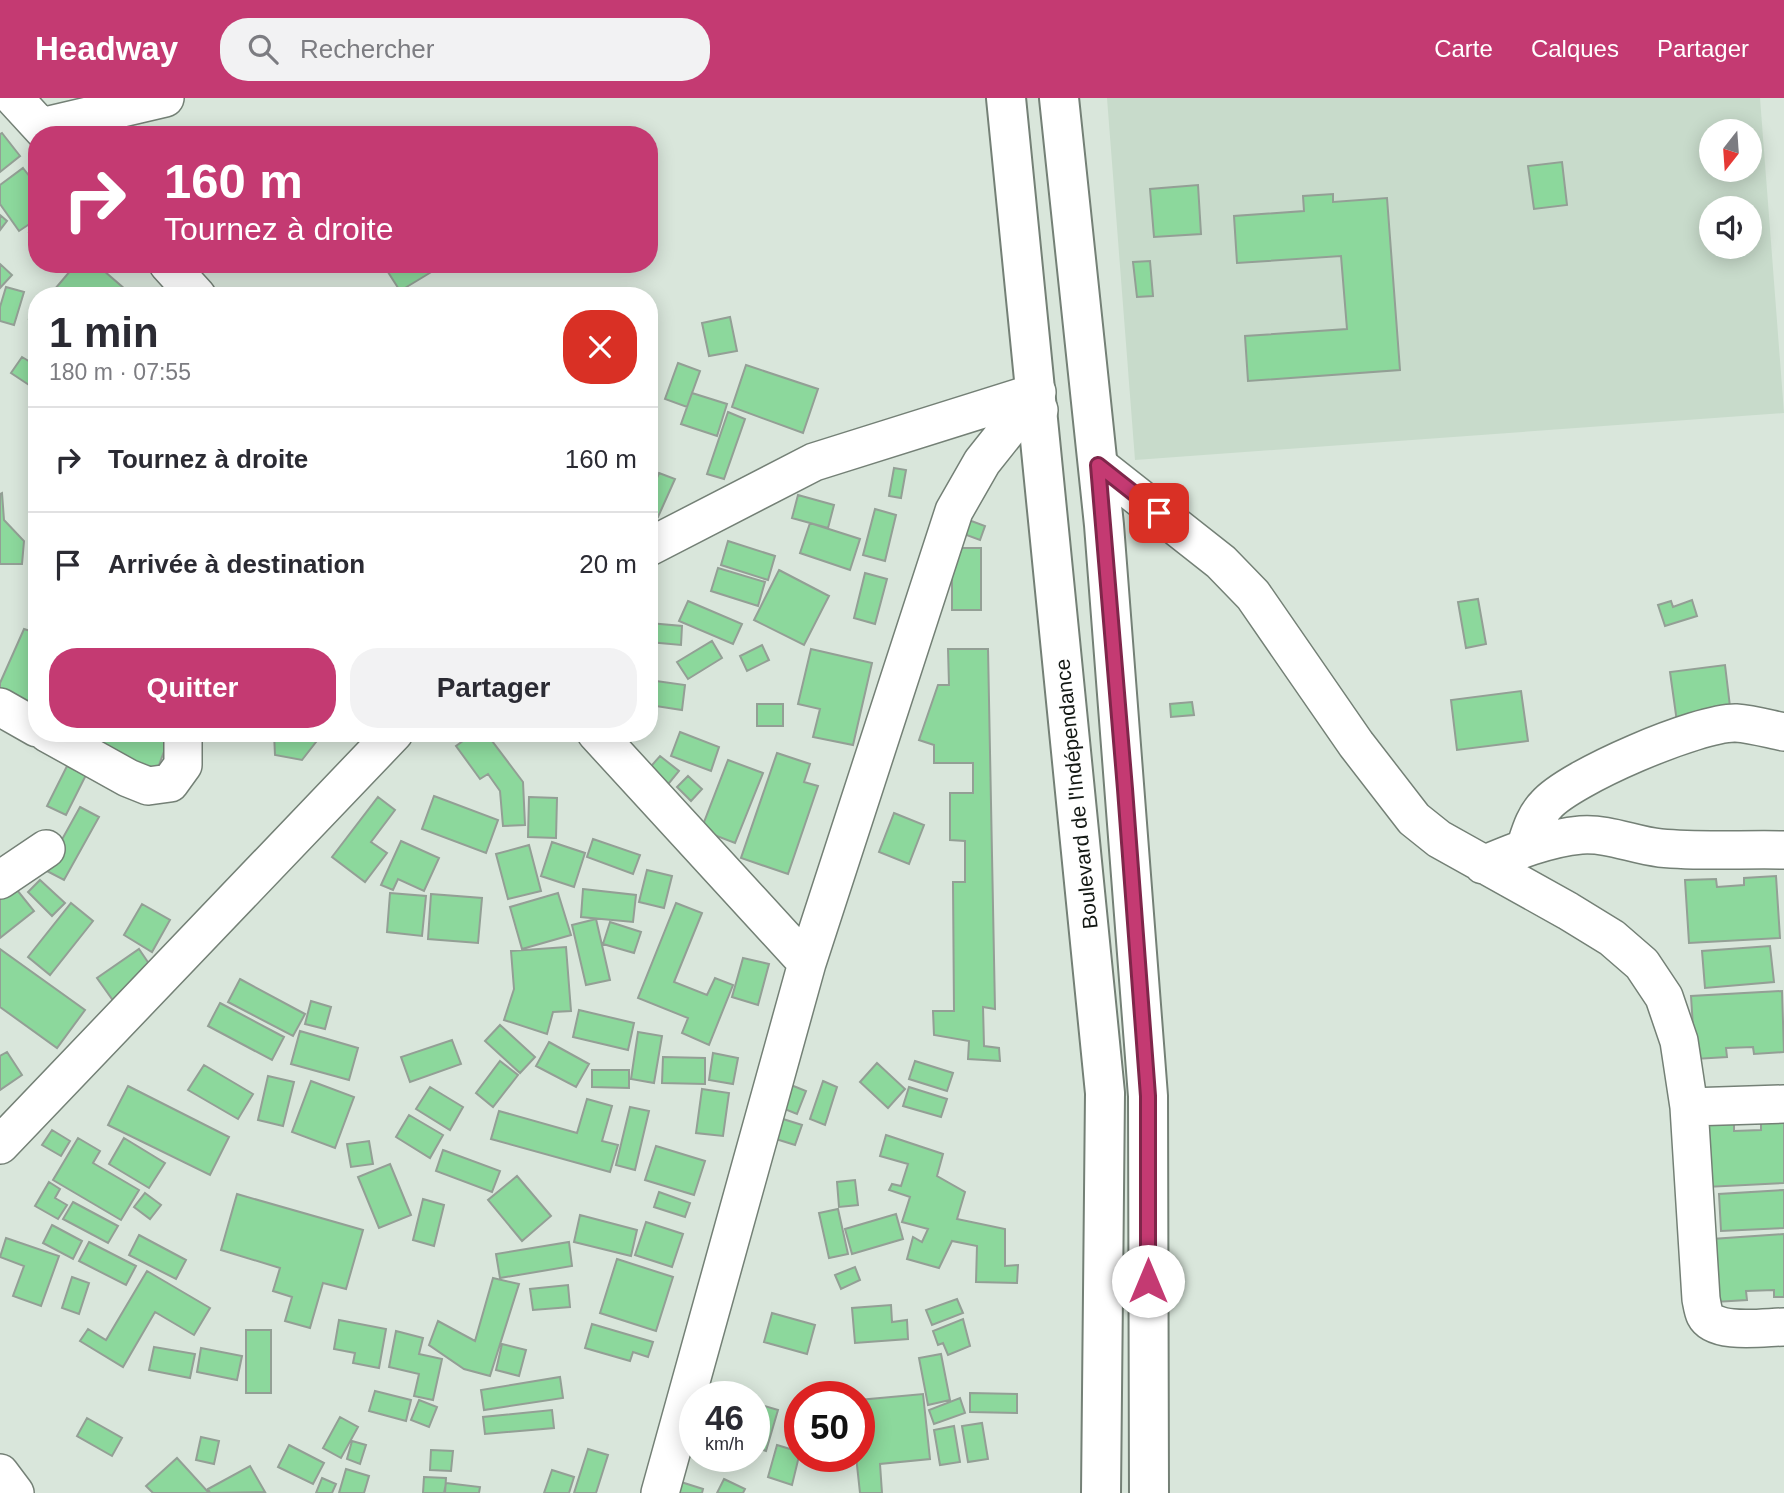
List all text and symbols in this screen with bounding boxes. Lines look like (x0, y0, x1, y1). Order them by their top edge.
search box (220, 18, 710, 81)
text: Headway (35, 30, 178, 67)
icon: search (244, 30, 282, 68)
text: Rechercher (300, 34, 434, 64)
text: Carte (1434, 35, 1493, 62)
text: Calques (1531, 35, 1619, 62)
text: Partager (1657, 35, 1749, 62)
north arrow (1699, 119, 1762, 182)
map controls (1699, 119, 1762, 259)
icon: right (49, 154, 140, 245)
text: 160 m (164, 154, 303, 208)
button: sound (1699, 196, 1762, 259)
text: Tournez à droite (164, 211, 393, 247)
text: 1 min (49, 309, 159, 356)
button: close (563, 310, 637, 384)
text: 180 m · 07:55 (49, 359, 191, 385)
icon: right (49, 441, 87, 479)
text: Tournez à droite (108, 444, 308, 474)
text: 160 m (565, 444, 637, 474)
pin (1129, 483, 1189, 543)
icon: arrive (1140, 494, 1178, 532)
icon: arrive (49, 546, 87, 584)
text: Arrivée à destination (108, 549, 365, 579)
text: 20 m (579, 549, 637, 579)
button: Quitter (49, 648, 336, 728)
button: Partager (350, 648, 637, 728)
street label: Boulevard de l'Indépendance (1050, 658, 1102, 930)
position arrow (1111, 1244, 1185, 1318)
speed limit sign: 50 (784, 1381, 875, 1472)
text: 46 (705, 1398, 744, 1437)
text: km/h (705, 1434, 744, 1454)

